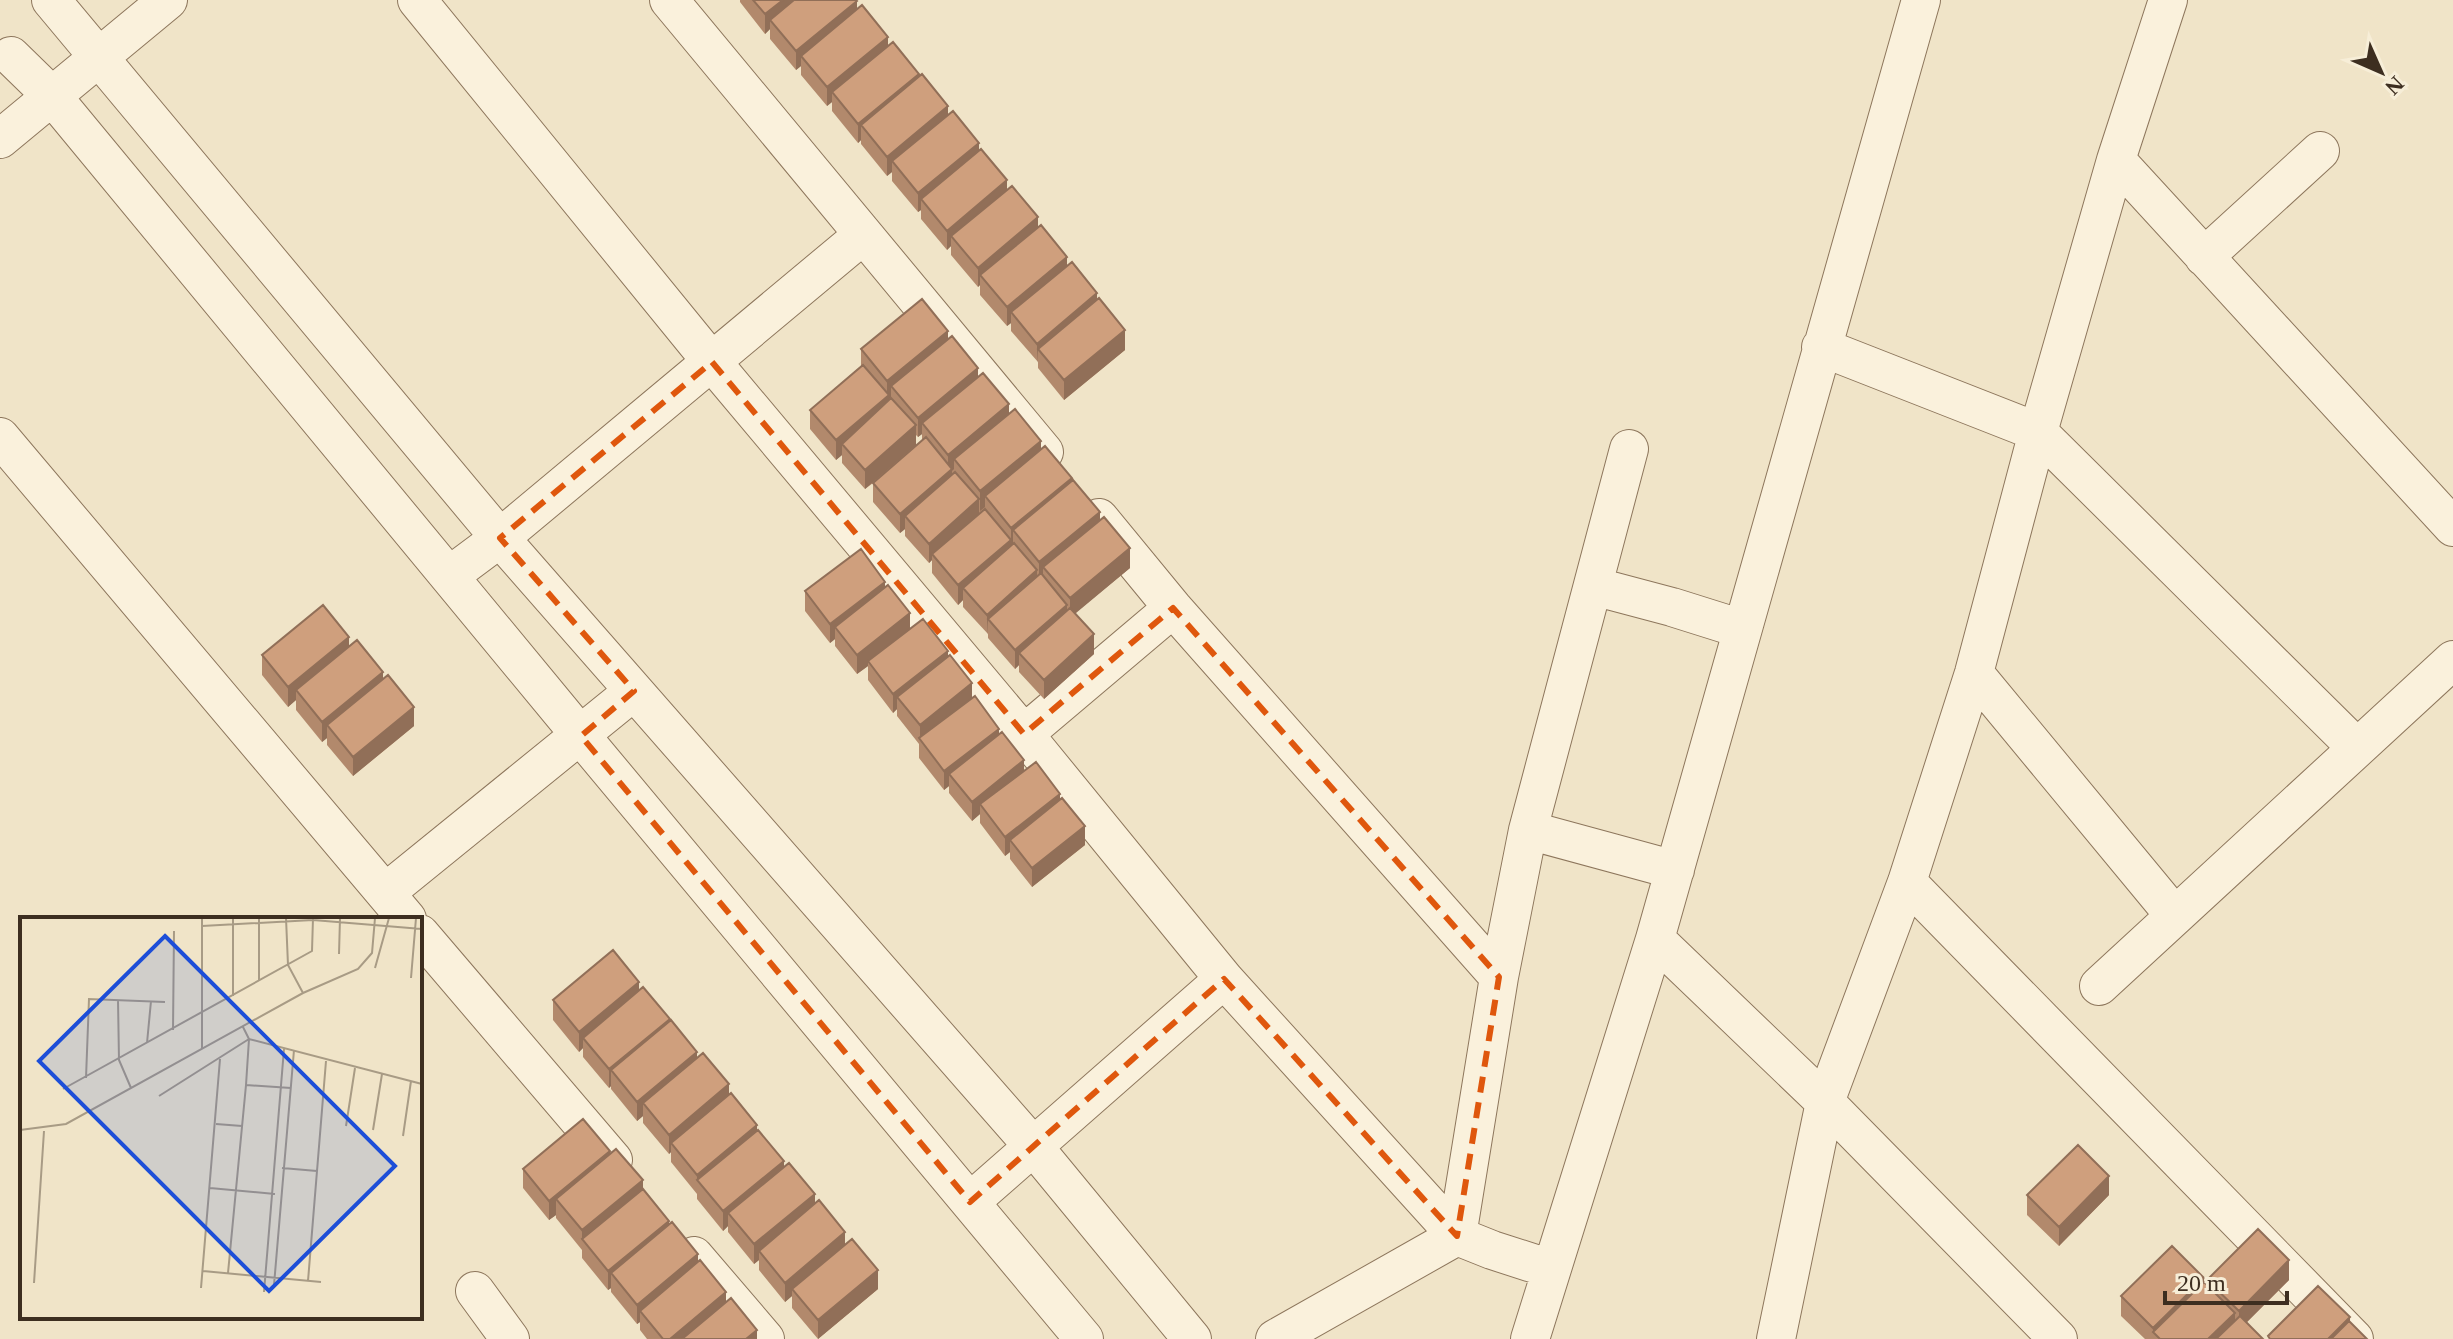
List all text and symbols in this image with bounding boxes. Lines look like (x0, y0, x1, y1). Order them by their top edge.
north arrow (2341, 32, 2421, 112)
text: N (2380, 71, 2409, 100)
inset map (20, 917, 422, 1319)
scale bar (2165, 1255, 2287, 1305)
text: 20 m (2177, 1270, 2226, 1296)

